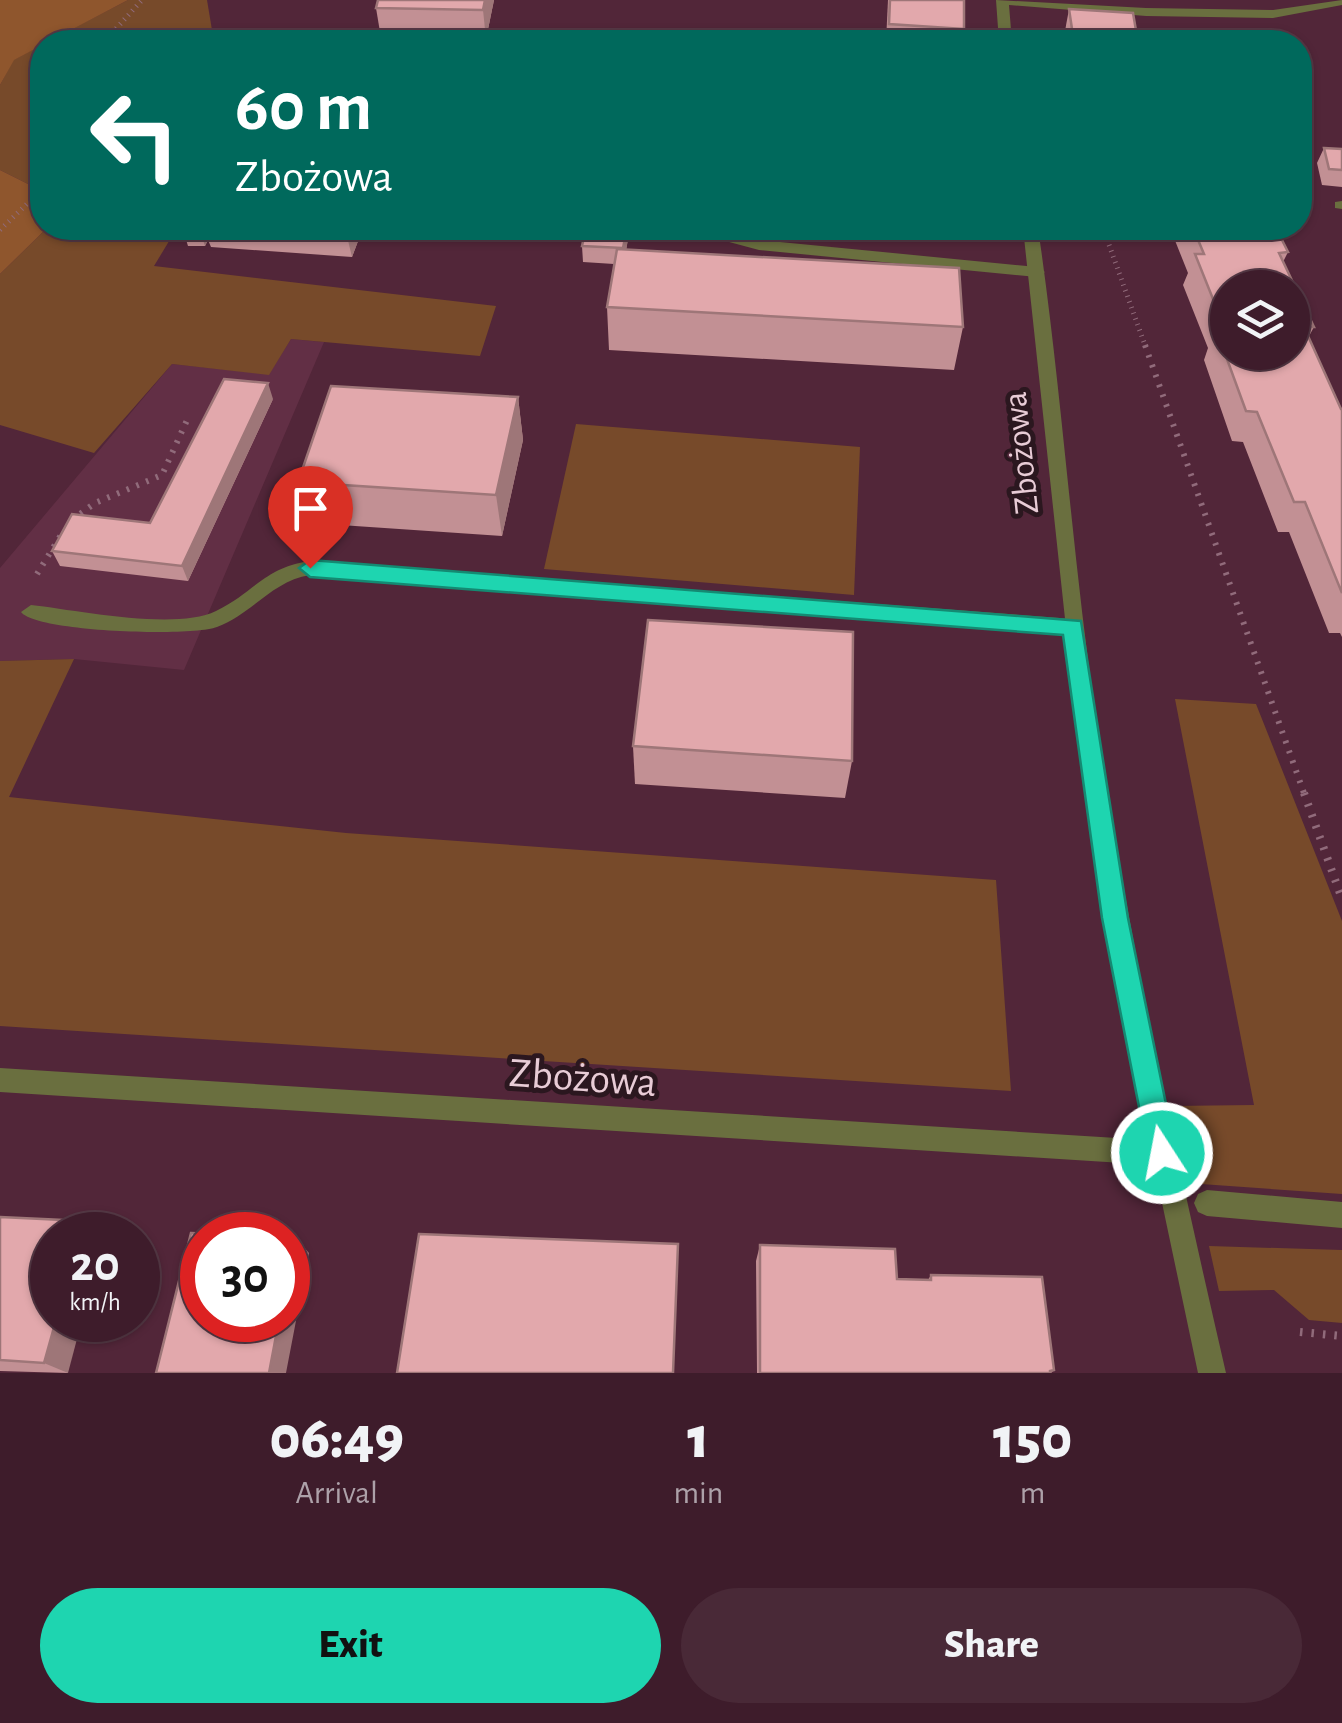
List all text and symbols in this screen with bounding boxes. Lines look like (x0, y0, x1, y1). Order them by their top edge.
icon: left (70, 70, 200, 200)
text: 60 m (235, 73, 372, 143)
text: Zbożowa (235, 155, 393, 200)
map controls (1210, 270, 1310, 370)
button: layers (1210, 270, 1310, 370)
street label: Zbożowa (998, 390, 1045, 516)
pin (268, 466, 353, 569)
icon: arrive (283, 481, 338, 536)
street label: Zbożowa (508, 1052, 658, 1104)
position arrow (1110, 1101, 1214, 1205)
speed limit sign: 30 (180, 1212, 310, 1342)
text: 20 (70, 1240, 120, 1290)
text: km/h (69, 1290, 121, 1315)
text: 06:49 (270, 1409, 404, 1469)
text: 1 (687, 1409, 709, 1469)
text: 150 (993, 1409, 1072, 1469)
text: Arrival (296, 1477, 378, 1509)
text: min (673, 1477, 723, 1509)
text: m (1020, 1477, 1045, 1509)
button: Exit (40, 1588, 661, 1703)
button: Share (681, 1588, 1302, 1703)

